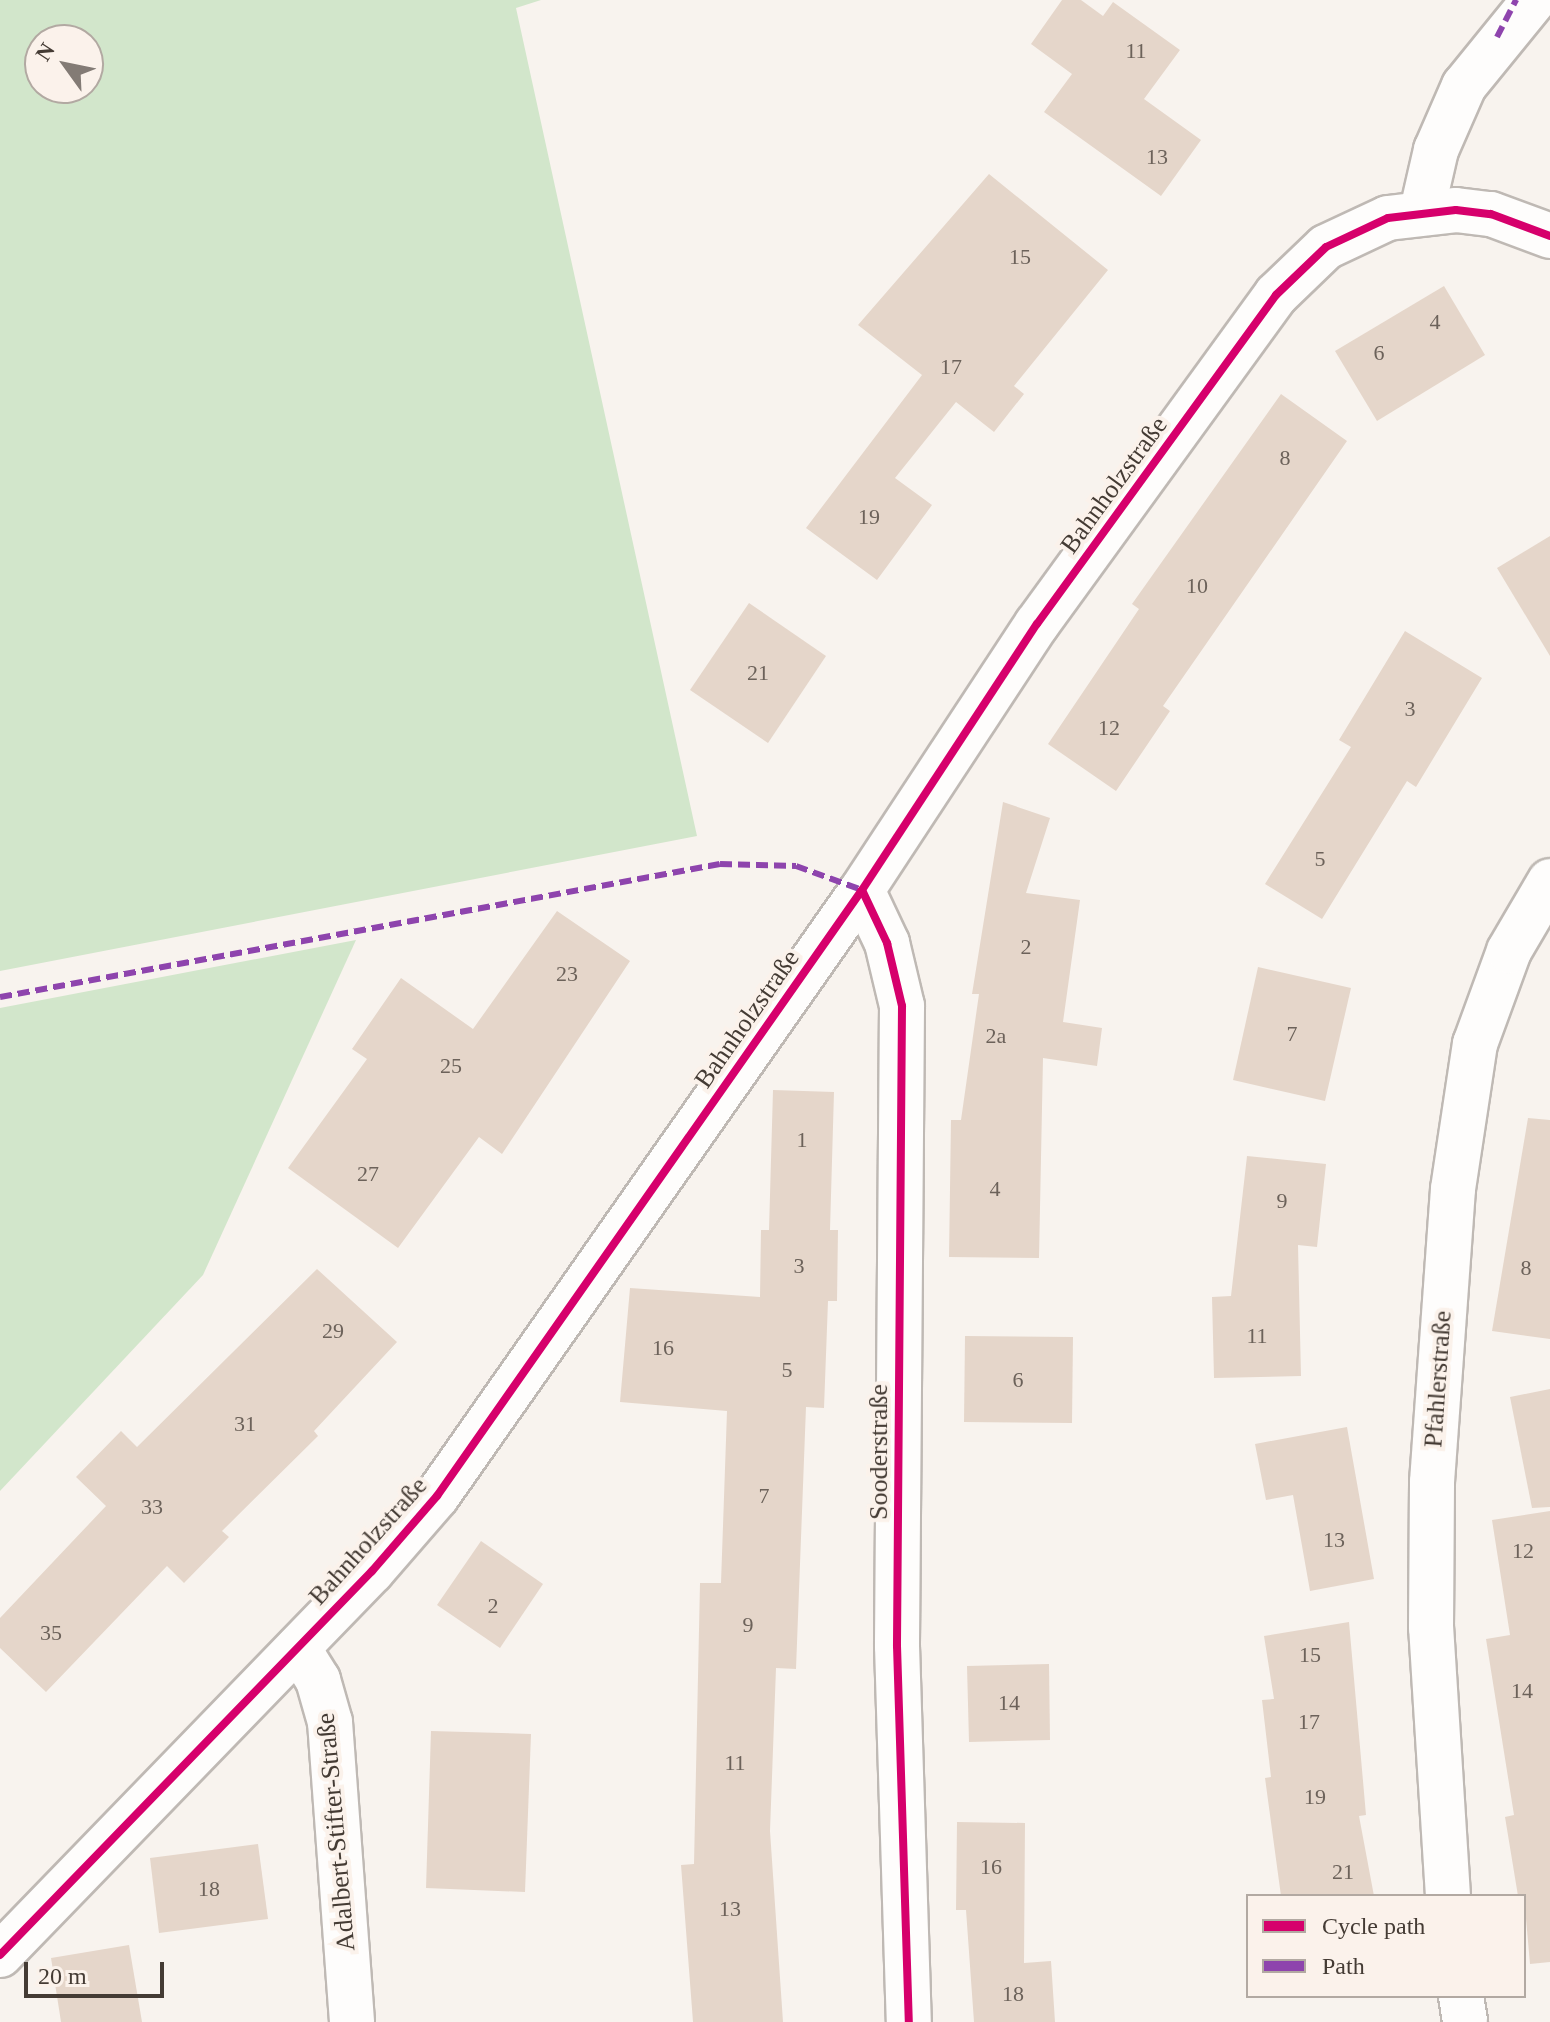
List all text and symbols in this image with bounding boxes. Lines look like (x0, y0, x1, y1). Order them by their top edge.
north arrow (24, 24, 104, 104)
text: N (30, 38, 60, 65)
house number: 11 (1125, 38, 1147, 64)
house number: 13 (1146, 144, 1168, 170)
house number: 15 (1009, 244, 1031, 270)
house number: 4 (1430, 309, 1440, 335)
house number: 6 (1374, 340, 1384, 366)
house number: 17 (940, 354, 962, 380)
street label: Bahnholzstraße (1054, 410, 1174, 560)
house number: 8 (1280, 445, 1290, 471)
house number: 19 (858, 504, 880, 530)
house number: 10 (1186, 573, 1208, 599)
house number: 21 (747, 660, 769, 686)
house number: 3 (1404, 696, 1416, 722)
house number: 12 (1098, 715, 1120, 741)
house number: 5 (1314, 846, 1326, 872)
house number: 2 (1020, 934, 1032, 960)
street label: Bahnholzstraße (688, 944, 806, 1094)
house number: 23 (556, 961, 578, 987)
house number: 7 (1286, 1021, 1298, 1047)
house number: 2a (986, 1023, 1006, 1049)
house number: 25 (440, 1053, 462, 1079)
house number: 1 (796, 1127, 808, 1153)
house number: 27 (357, 1161, 379, 1187)
house number: 4 (990, 1176, 1000, 1202)
house number: 9 (1276, 1188, 1288, 1214)
house number: 3 (794, 1253, 804, 1279)
house number: 8 (1520, 1255, 1532, 1281)
street label: Pfahlerstraße (1418, 1309, 1458, 1449)
house number: 29 (322, 1318, 344, 1344)
house number: 11 (1246, 1323, 1268, 1349)
house number: 16 (652, 1335, 674, 1361)
house number: 5 (782, 1357, 792, 1383)
house number: 6 (1012, 1367, 1024, 1393)
street label: Sooderstraße (863, 1384, 895, 1520)
house number: 31 (234, 1411, 256, 1437)
street label: Bahnholzstraße (302, 1470, 434, 1612)
house number: 7 (758, 1483, 770, 1509)
house number: 33 (141, 1494, 163, 1520)
house number: 13 (1323, 1527, 1345, 1553)
house number: 12 (1512, 1538, 1534, 1564)
house number: 2 (488, 1593, 498, 1619)
house number: 9 (742, 1612, 754, 1638)
house number: 35 (40, 1620, 62, 1646)
house number: 15 (1299, 1642, 1321, 1668)
house number: 14 (1511, 1678, 1533, 1704)
house number: 14 (998, 1690, 1020, 1716)
house number: 17 (1298, 1709, 1320, 1735)
street label: Adalbert-Stifter-Straße (310, 1712, 362, 1952)
house number: 11 (724, 1750, 746, 1776)
house number: 19 (1304, 1784, 1326, 1810)
house number: 16 (980, 1854, 1002, 1880)
house number: 21 (1332, 1859, 1354, 1885)
house number: 18 (198, 1876, 220, 1902)
legend (1246, 1894, 1526, 1998)
house number: 13 (719, 1896, 741, 1922)
text: Cycle path (1322, 1913, 1425, 1939)
scale bar (28, 1946, 168, 1996)
text: Path (1322, 1953, 1365, 1979)
text: 20 m (38, 1963, 87, 1989)
house number: 18 (1002, 1981, 1024, 2007)

